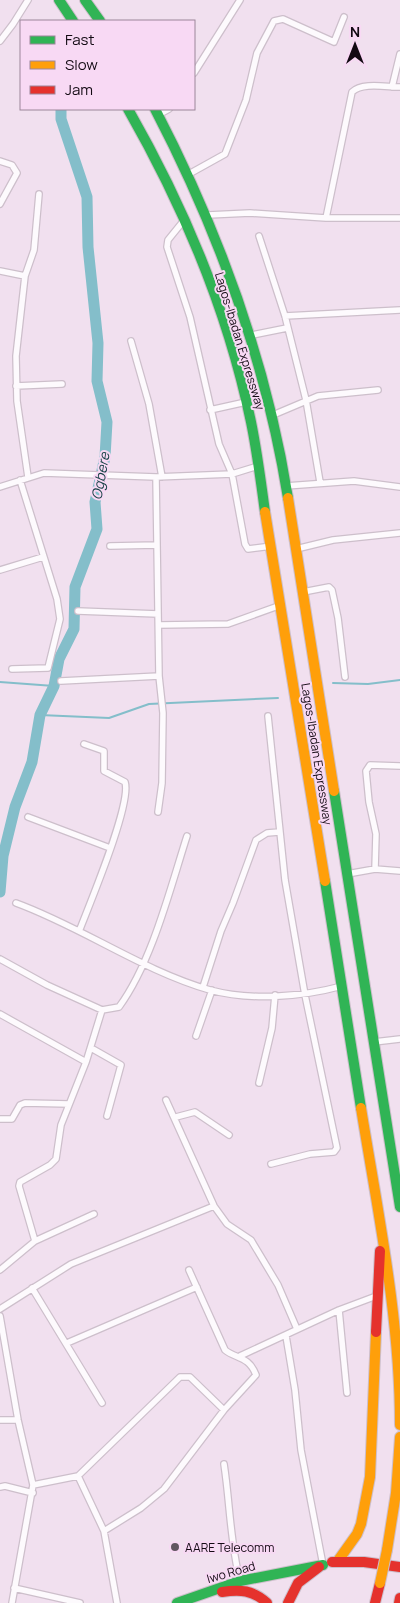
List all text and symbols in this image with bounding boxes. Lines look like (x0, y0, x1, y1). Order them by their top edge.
legend (20, 20, 195, 110)
north arrow (330, 20, 380, 70)
text: N (350, 22, 360, 41)
text: Fast (65, 29, 94, 50)
text: Slow (65, 54, 98, 75)
text: Jam (65, 79, 93, 100)
street label: Lagos-Ibadan Expressway (211, 270, 269, 413)
water label: Ogbere (86, 450, 114, 501)
street label: Lagos-Ibadan Expressway (297, 682, 337, 827)
place label: AARE Telecomm (185, 1539, 274, 1556)
marker: AARE Telecomm (169, 1541, 181, 1553)
street label: Iwo Road (205, 1557, 257, 1587)

